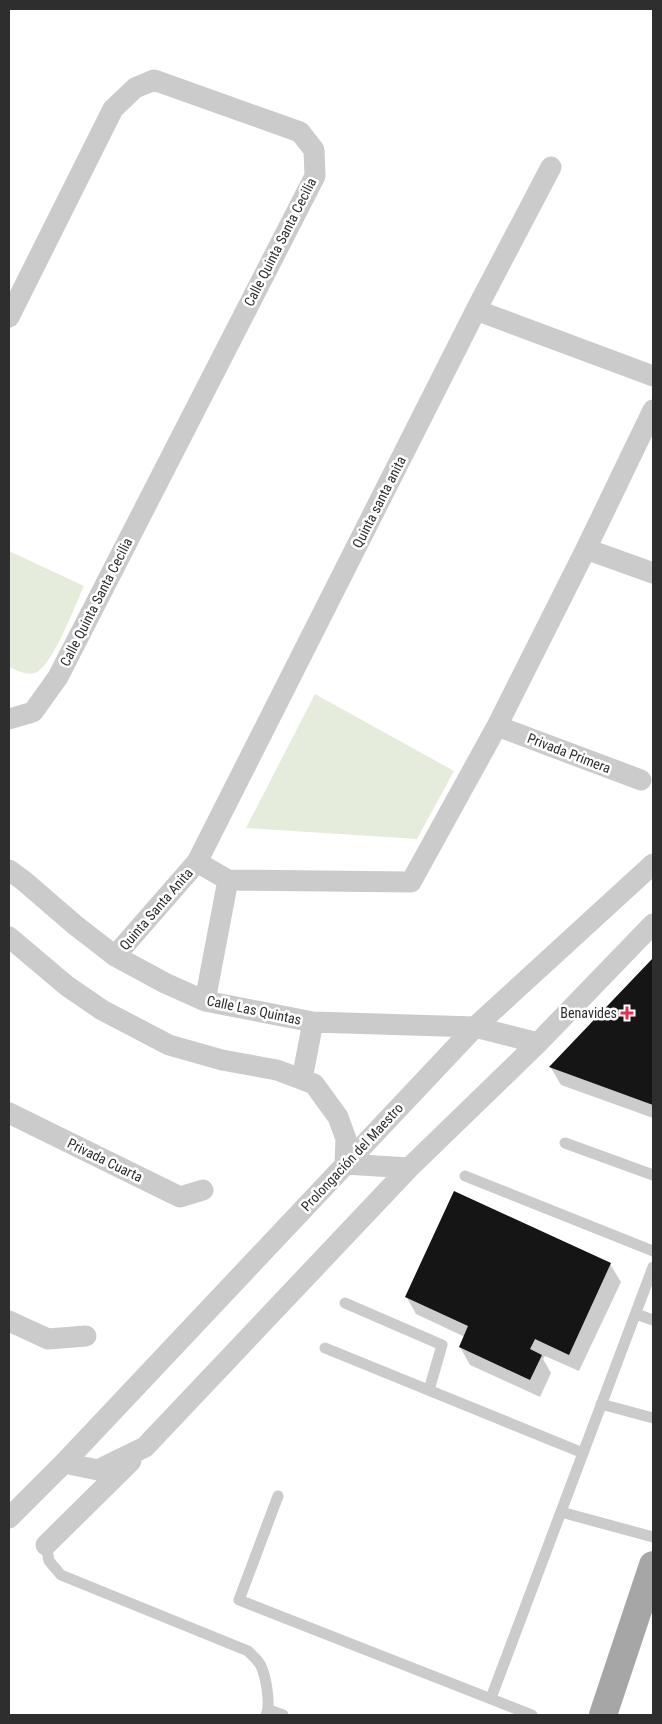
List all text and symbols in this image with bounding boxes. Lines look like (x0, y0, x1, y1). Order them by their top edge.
street label: Calle Quinta Santa Cecilia (241, 175, 319, 309)
street label: Quinta santa anita (349, 453, 409, 551)
street label: Calle Quinta Santa Cecilia (57, 535, 135, 669)
street label: Privada Primera (525, 730, 613, 776)
street label: Quinta Santa Anita (116, 865, 196, 953)
street label: Calle Las Quintas (205, 992, 303, 1028)
place label: Benavides (560, 1005, 617, 1021)
marker: Benavides (621, 1007, 633, 1019)
street label: Prolongación del Maestro (298, 1100, 406, 1214)
street label: Privada Cuarta (65, 1135, 145, 1185)

